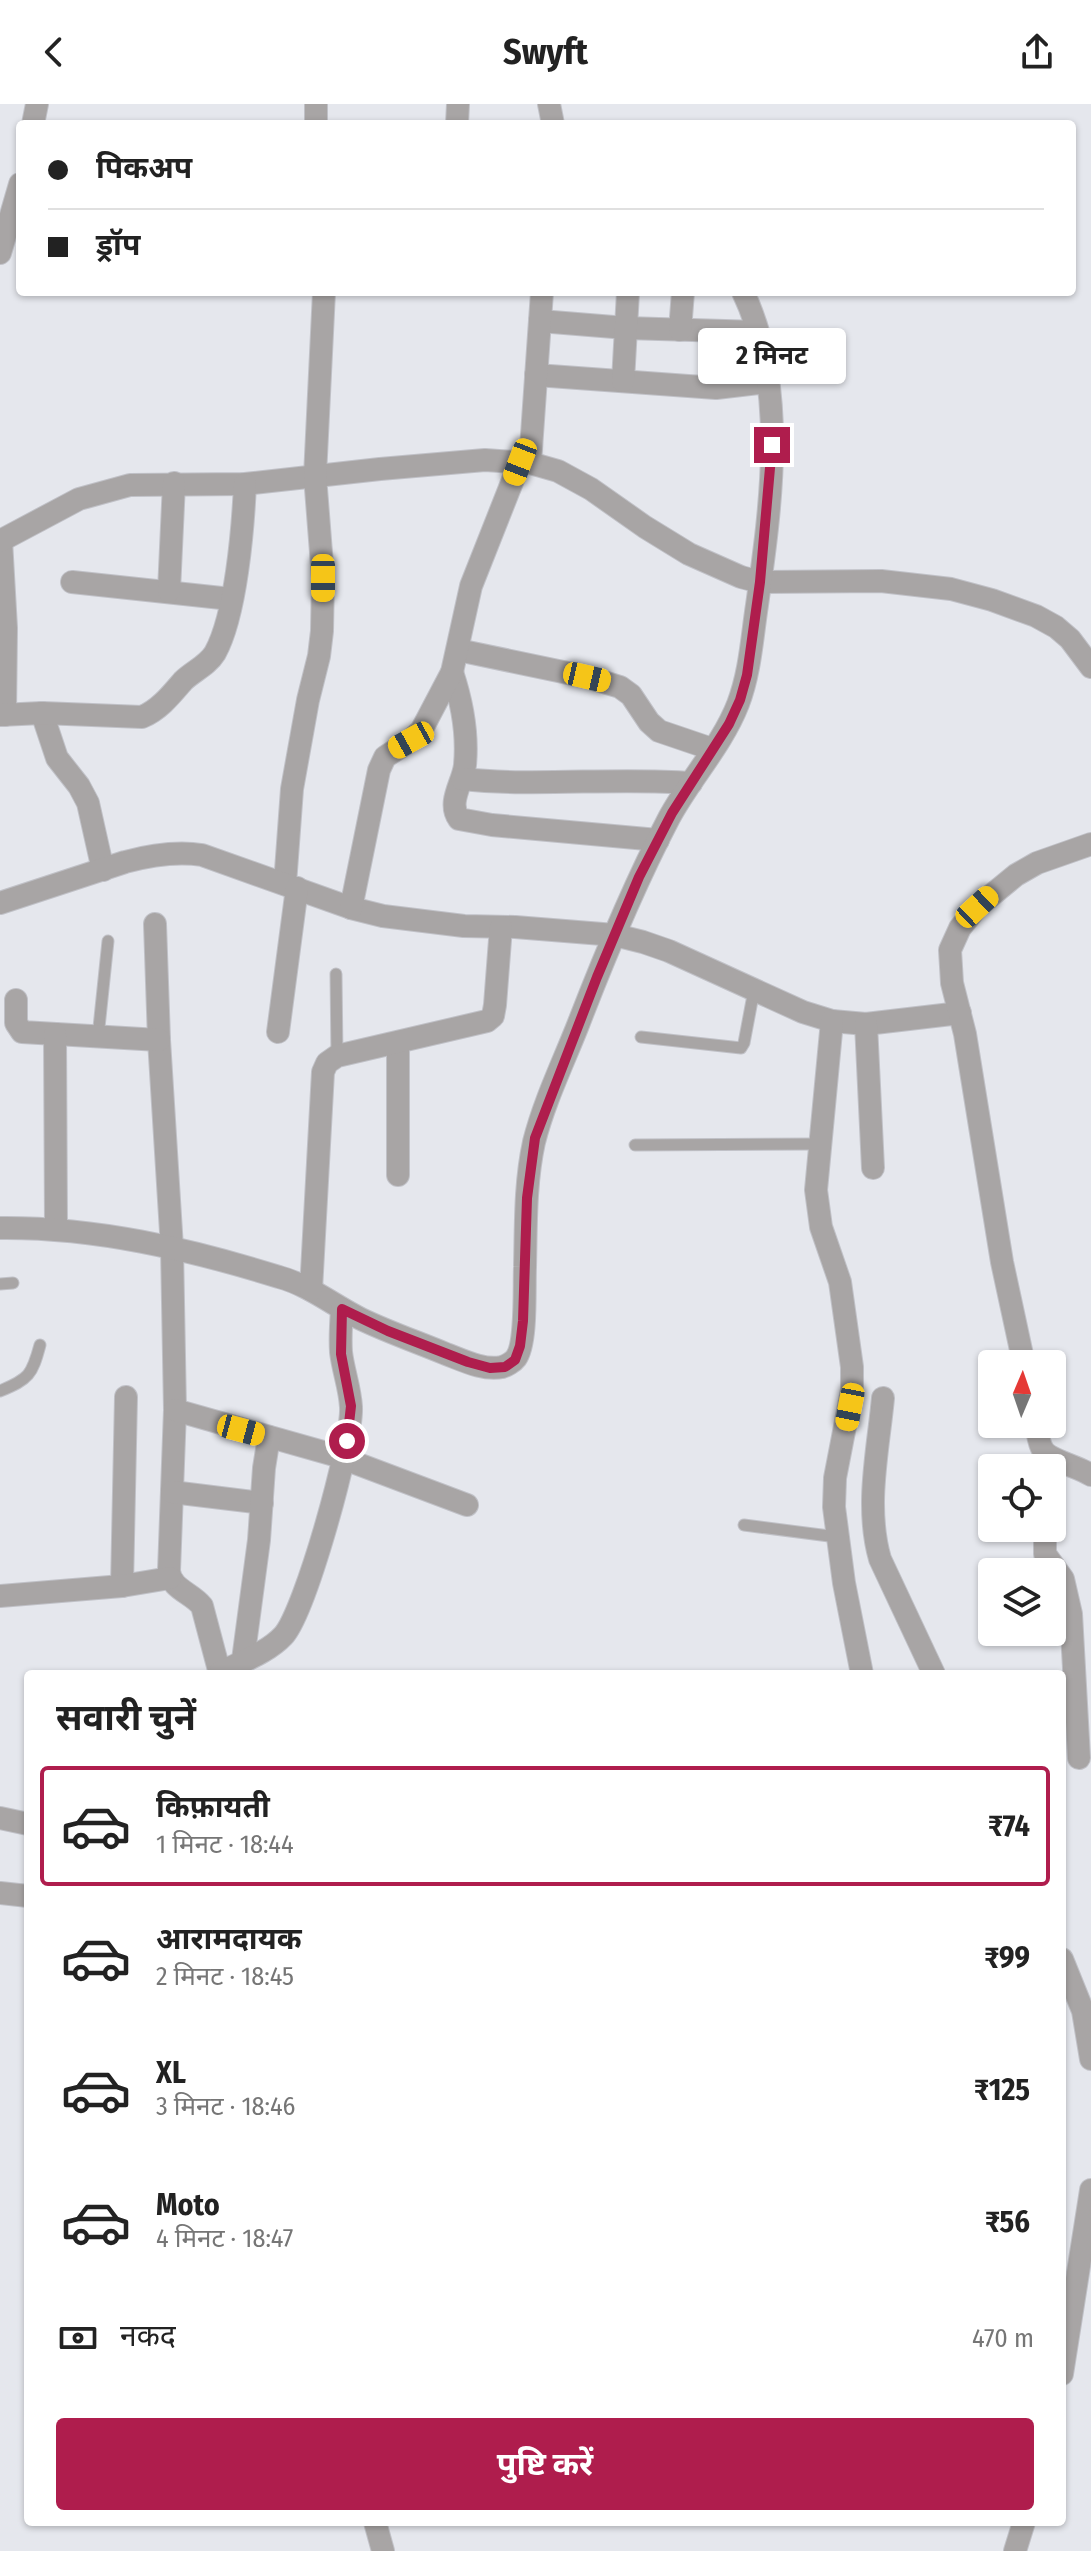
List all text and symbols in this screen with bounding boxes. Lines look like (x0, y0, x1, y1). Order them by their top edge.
icon: back (32, 30, 76, 74)
text: Swyft (503, 30, 588, 74)
icon: share (1015, 30, 1059, 74)
text: पिकअप (96, 150, 192, 186)
text: ड्रॉप (96, 227, 140, 263)
callout: 2 मिनट (698, 329, 846, 385)
text: 2 मिनट (736, 340, 808, 371)
route end (754, 427, 790, 463)
car (500, 435, 540, 489)
car (311, 554, 335, 602)
car (561, 660, 613, 694)
car (384, 718, 438, 762)
car (951, 882, 1003, 932)
north arrow (978, 1350, 1066, 1438)
map controls (978, 1350, 1066, 1646)
car (834, 1381, 866, 1433)
car (215, 1412, 267, 1448)
route start (329, 1423, 365, 1459)
button: locate (978, 1454, 1066, 1542)
button: layers (978, 1558, 1066, 1646)
text: सवारी चुनें (56, 1696, 196, 1740)
text: किफ़ायती (156, 1789, 270, 1825)
icon: car (60, 1790, 132, 1862)
text: ₹74 (988, 1808, 1030, 1844)
text: 1 मिनट · 18:44 (156, 1829, 294, 1860)
text: आरामदायक (156, 1921, 302, 1957)
icon: car (60, 1922, 132, 1994)
text: ₹99 (984, 1940, 1030, 1976)
text: 2 मिनट · 18:45 (156, 1961, 294, 1992)
icon: car (60, 2054, 132, 2126)
text: XL (156, 2055, 186, 2091)
text: ₹125 (974, 2072, 1030, 2108)
text: 3 मिनट · 18:46 (156, 2091, 295, 2122)
icon: car (60, 2186, 132, 2258)
text: Moto (156, 2187, 220, 2223)
text: ₹56 (985, 2204, 1030, 2240)
text: 4 मिनट · 18:47 (156, 2223, 293, 2254)
icon: cash (56, 2316, 100, 2360)
text: नकद (120, 2318, 176, 2354)
text: 470 m (972, 2323, 1034, 2354)
button: पुष्टि करें (56, 2418, 1034, 2510)

